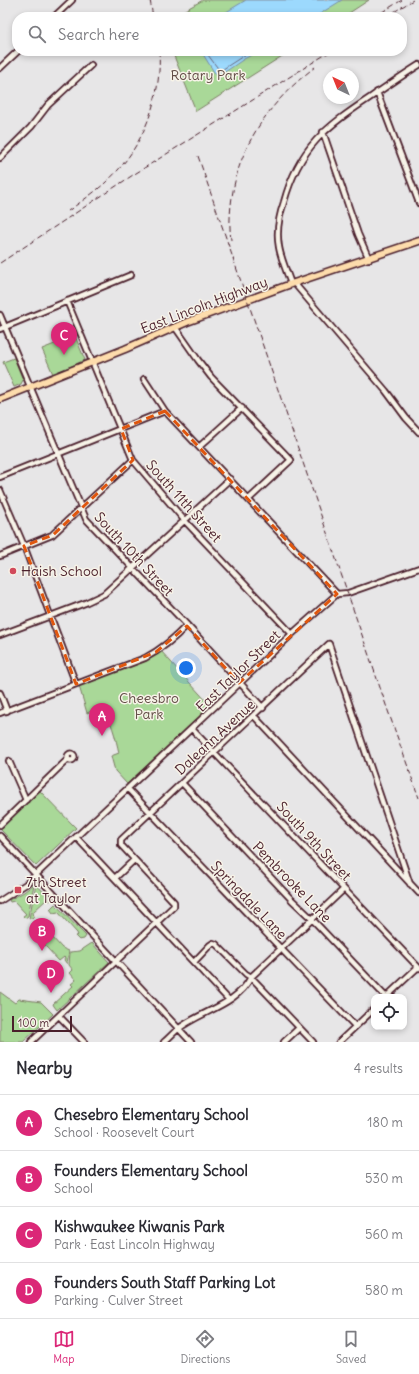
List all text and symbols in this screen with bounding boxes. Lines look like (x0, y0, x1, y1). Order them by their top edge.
search box (12, 12, 407, 56)
icon: search (26, 23, 48, 45)
text: Search here (58, 25, 139, 44)
park label: Rotary Park (170, 66, 246, 84)
north arrow (323, 68, 359, 104)
street label: East Lincoln Highway (138, 272, 270, 338)
pin: C (51, 322, 77, 355)
street label: South 11th Street (142, 456, 226, 546)
street label: South 10th Street (91, 508, 178, 600)
place label: Haish School (21, 562, 102, 580)
marker: Haish School (8, 566, 18, 576)
street label: East Taylor Street (192, 626, 284, 716)
your location (176, 658, 196, 678)
park label: Cheesbro Park (119, 689, 179, 723)
street label: Daleann Avenue (171, 695, 259, 779)
pin: A (89, 703, 115, 736)
street label: South 9th Street (273, 798, 355, 884)
street label: Pembrooke Lane (249, 838, 335, 926)
street label: Springdale Lane (207, 857, 291, 943)
place label: 7th Street at Taylor (26, 873, 87, 907)
marker: 7th Street at Taylor (13, 885, 23, 895)
pin: B (29, 918, 55, 951)
pin: D (38, 960, 64, 993)
map controls (371, 994, 407, 1030)
button: locate (371, 994, 407, 1030)
scale bar (12, 1014, 72, 1033)
text: 100 m (18, 1016, 49, 1030)
text: Nearby (16, 1057, 72, 1079)
text: 4 results (354, 1060, 403, 1077)
text: Chesebro Elementary School (54, 1105, 249, 1124)
text: A (25, 1114, 33, 1131)
text: 180 m (367, 1114, 403, 1131)
text: School · Roosevelt Court (54, 1124, 194, 1141)
text: Founders Elementary School (54, 1161, 248, 1180)
text: B (25, 1170, 33, 1187)
text: 530 m (365, 1170, 403, 1187)
text: School (54, 1180, 93, 1197)
text: Kishwaukee Kiwanis Park (54, 1217, 225, 1236)
text: C (25, 1226, 33, 1243)
text: 560 m (365, 1226, 403, 1243)
text: Park · East Lincoln Highway (54, 1236, 215, 1253)
text: Founders South Staff Parking Lot (54, 1273, 275, 1292)
text: D (24, 1282, 34, 1299)
text: 580 m (365, 1282, 403, 1299)
text: Parking · Culver Street (54, 1292, 183, 1309)
tab: Map (53, 1328, 75, 1366)
tab: Directions (181, 1328, 230, 1366)
tab: Saved (336, 1328, 366, 1366)

